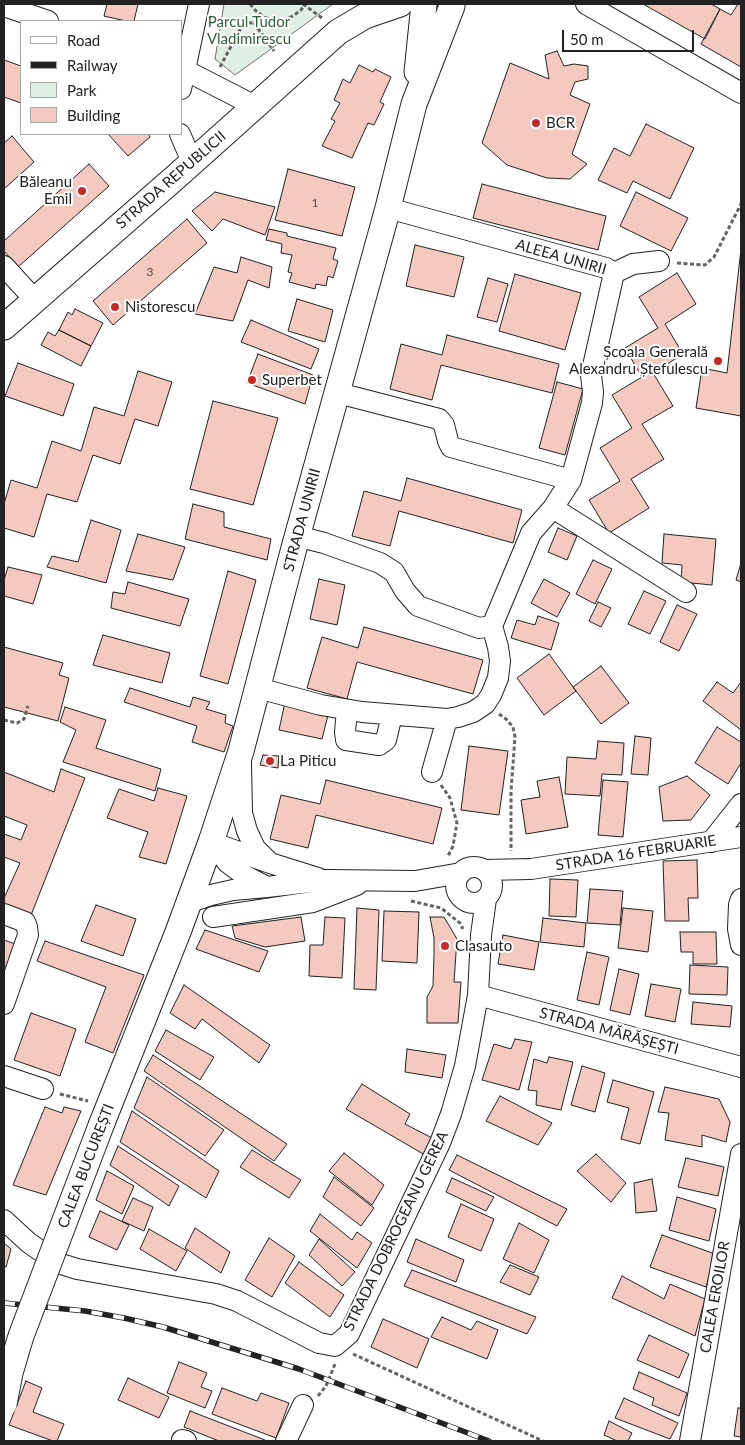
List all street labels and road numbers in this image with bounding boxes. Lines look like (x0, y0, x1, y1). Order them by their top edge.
street label: STRADA REPUBLICII (112, 127, 230, 233)
street label: ALEEA UNIRII (514, 235, 608, 279)
street label: STRADA UNIRII (280, 466, 324, 574)
street label: STRADA 16 FEBRUARIE (554, 831, 718, 875)
street label: STRADA MĂRĂȘEȘTI (537, 1004, 681, 1058)
street label: CALEA BUCUREȘTI (54, 1101, 118, 1231)
street label: STRADA DOBROGEANU GEREA (340, 1128, 452, 1334)
street label: CALEA EROILOR (696, 1240, 734, 1354)

